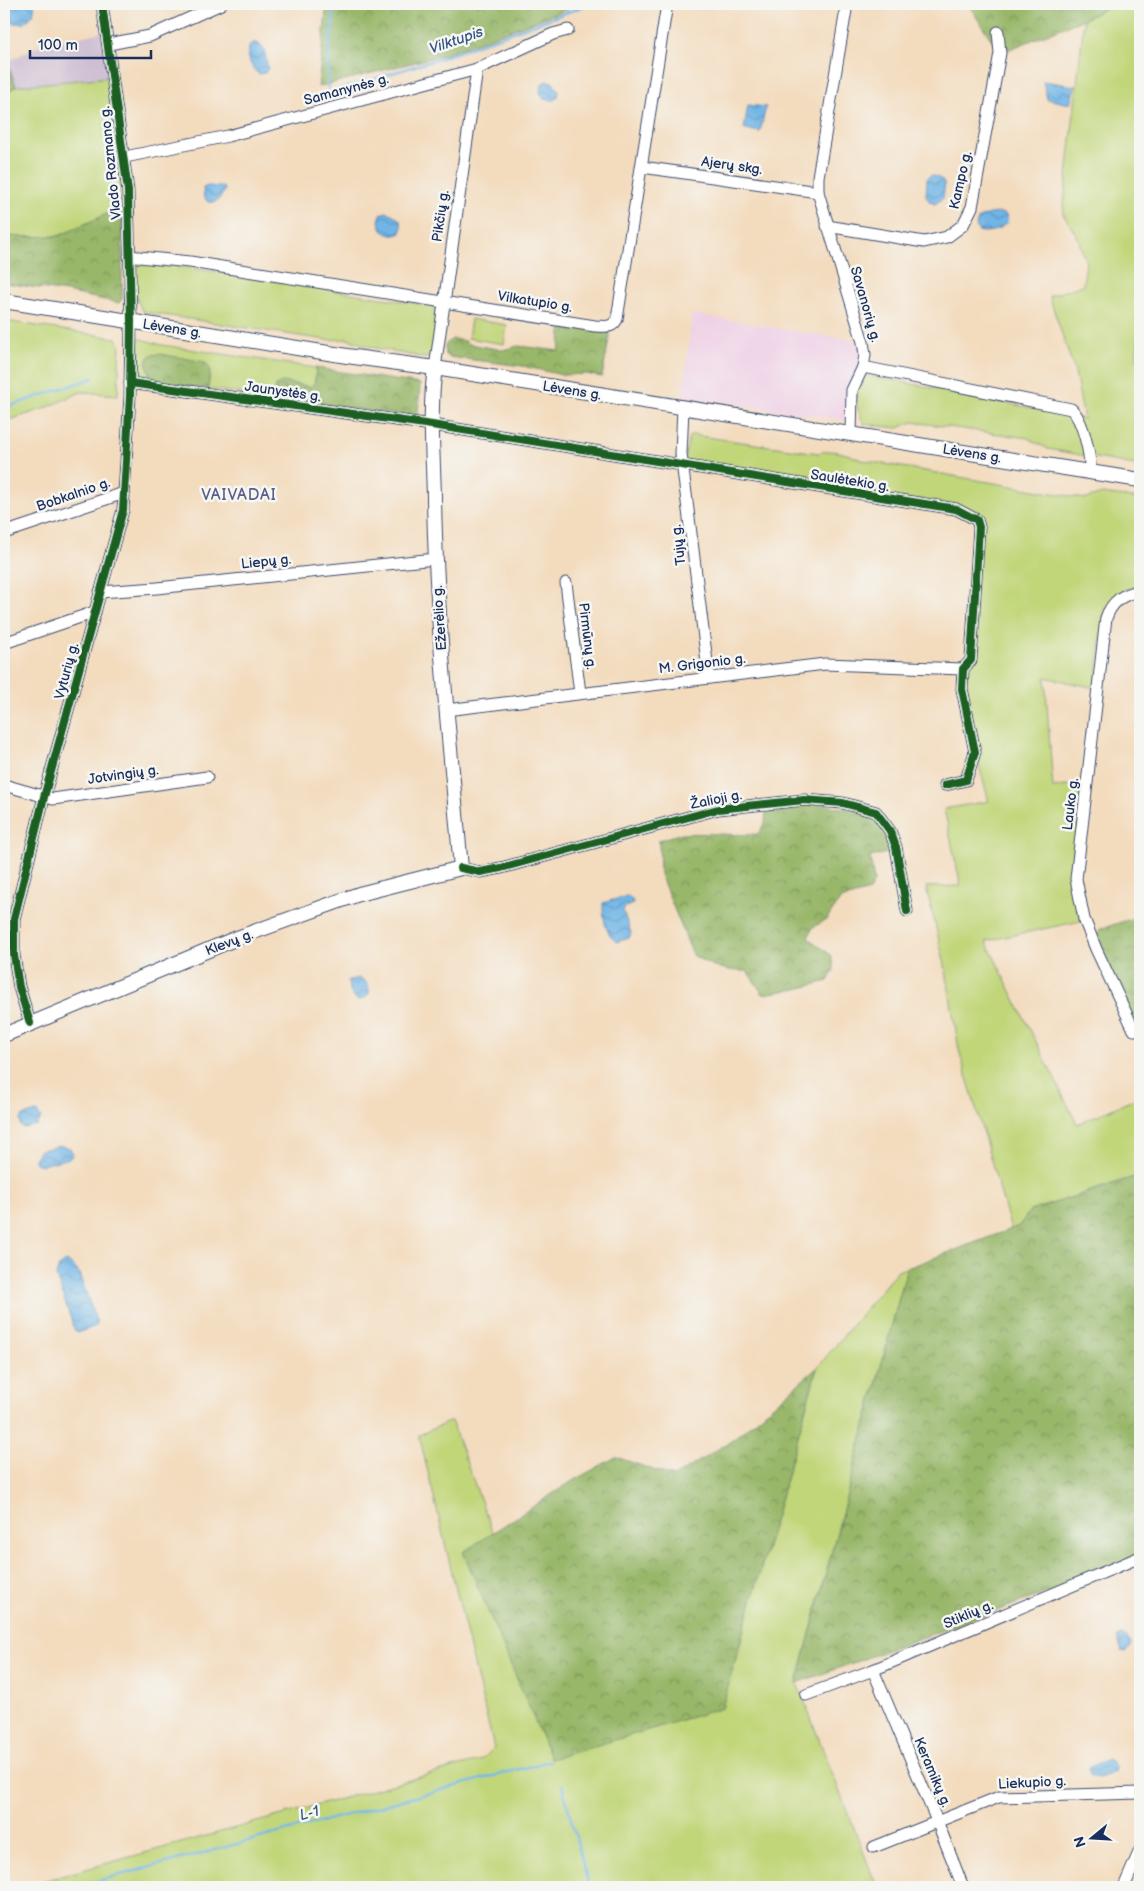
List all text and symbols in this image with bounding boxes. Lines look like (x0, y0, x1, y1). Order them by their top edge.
water label: Vilktupis (427, 22, 486, 59)
scale bar (30, 28, 151, 60)
text: 100 m (38, 36, 78, 55)
street label: Samanynės g. (302, 70, 391, 109)
street label: Vlado Rozmano g. (96, 105, 125, 220)
street label: Kampo g. (946, 149, 975, 211)
street label: Ajerų skg. (700, 153, 764, 178)
street label: Pikčių g. (428, 189, 453, 243)
street label: Savanorių g. (847, 264, 884, 344)
street label: Vilkatupio g. (496, 287, 574, 316)
street label: Lėvens g. (141, 315, 203, 342)
street label: Lėvens g. (541, 377, 603, 404)
street label: Jaunystės g. (244, 378, 322, 405)
street label: Lėvens g. (941, 440, 1003, 467)
street label: Saulėtekio g. (809, 466, 891, 495)
street label: Bobkalnio g. (34, 474, 112, 515)
district label: VAIVADAI (201, 486, 277, 505)
street label: Tujų g. (668, 523, 689, 566)
street label: Liepų g. (240, 550, 292, 573)
street label: Ežerėlio g. (429, 584, 450, 651)
street label: Pirmūnų g. (575, 602, 600, 671)
street label: Vyturių g. (51, 641, 82, 701)
street label: M. Grigonio g. (658, 650, 747, 677)
street label: Jotvingių g. (87, 761, 160, 788)
street label: Lauko g. (1059, 777, 1082, 831)
street label: Žalioji g. (688, 785, 743, 813)
street label: Klevų g. (203, 926, 256, 959)
street label: Stiklių g. (941, 1596, 996, 1632)
street label: Keramikų g. (910, 1735, 955, 1810)
street label: Liekupio g. (998, 1772, 1067, 1793)
water label: L-1 (297, 1802, 321, 1825)
north arrow (1066, 1814, 1116, 1864)
text: N (1070, 1834, 1090, 1849)

